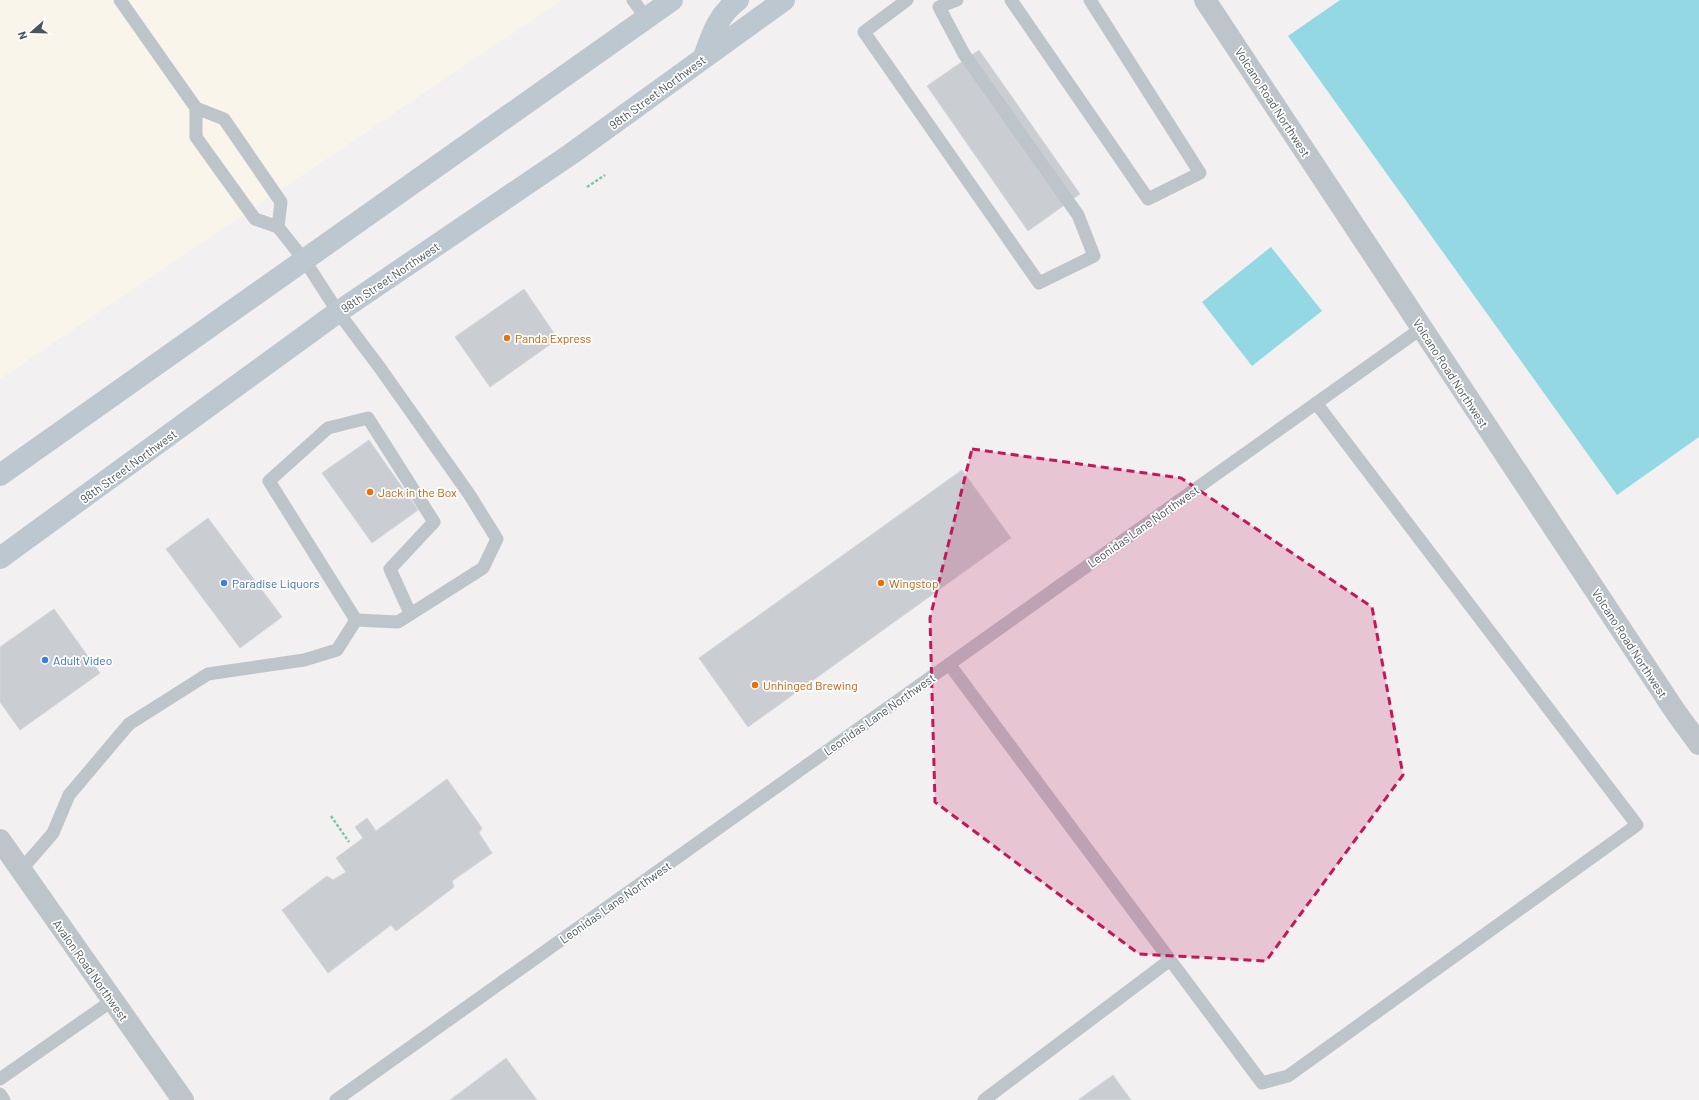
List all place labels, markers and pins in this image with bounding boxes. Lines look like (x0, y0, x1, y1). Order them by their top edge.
place label: Panda Express (515, 331, 591, 345)
marker: Panda Express (502, 333, 512, 343)
place label: Jack in the Box (378, 485, 457, 499)
marker: Jack in the Box (365, 487, 375, 497)
place label: Paradise Liquors (232, 576, 320, 590)
place label: Wingstop (889, 576, 939, 590)
marker: Paradise Liquors (219, 578, 229, 588)
marker: Wingstop (876, 578, 886, 588)
place label: Adult Video (53, 653, 112, 667)
marker: Adult Video (40, 655, 50, 665)
place label: Unhinged Brewing (763, 678, 858, 692)
marker: Unhinged Brewing (750, 680, 760, 690)

